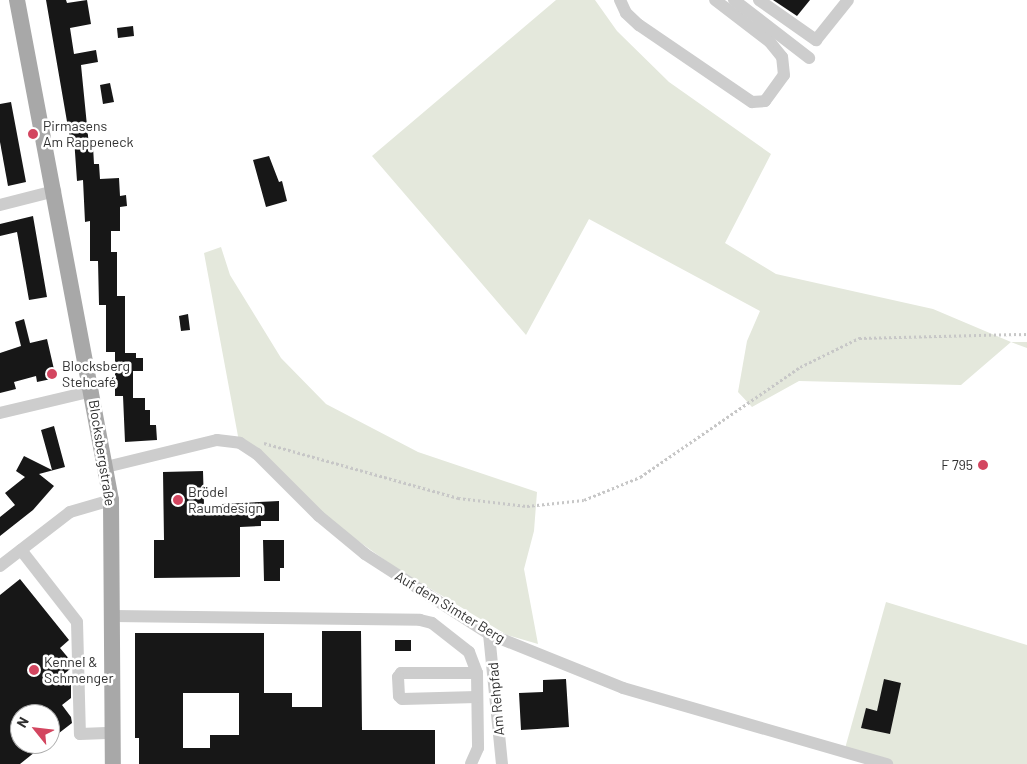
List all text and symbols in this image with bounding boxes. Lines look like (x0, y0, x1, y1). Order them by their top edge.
place label: Pirmasens Am Rappeneck (43, 118, 134, 150)
marker: Pirmasens Am Rappeneck (27, 128, 39, 140)
place label: Blocksberg Stehcafé (62, 358, 130, 391)
marker: Blocksberg Stehcafé (46, 368, 58, 380)
street label: Blocksbergstraße (85, 399, 119, 507)
place label: F 795 (941, 457, 973, 473)
marker: F 795 (977, 459, 989, 471)
place label: Brödel Raumdesign (188, 484, 263, 516)
marker: Brödel Raumdesign (172, 494, 184, 506)
street label: Auf dem Simter Berg (392, 567, 508, 647)
place label: Kennel & Schmenger (44, 654, 114, 686)
street label: Am Rehpfad (484, 662, 508, 736)
marker: Kennel & Schmenger (28, 664, 40, 676)
north arrow (10, 704, 60, 754)
text: N (13, 714, 32, 730)

